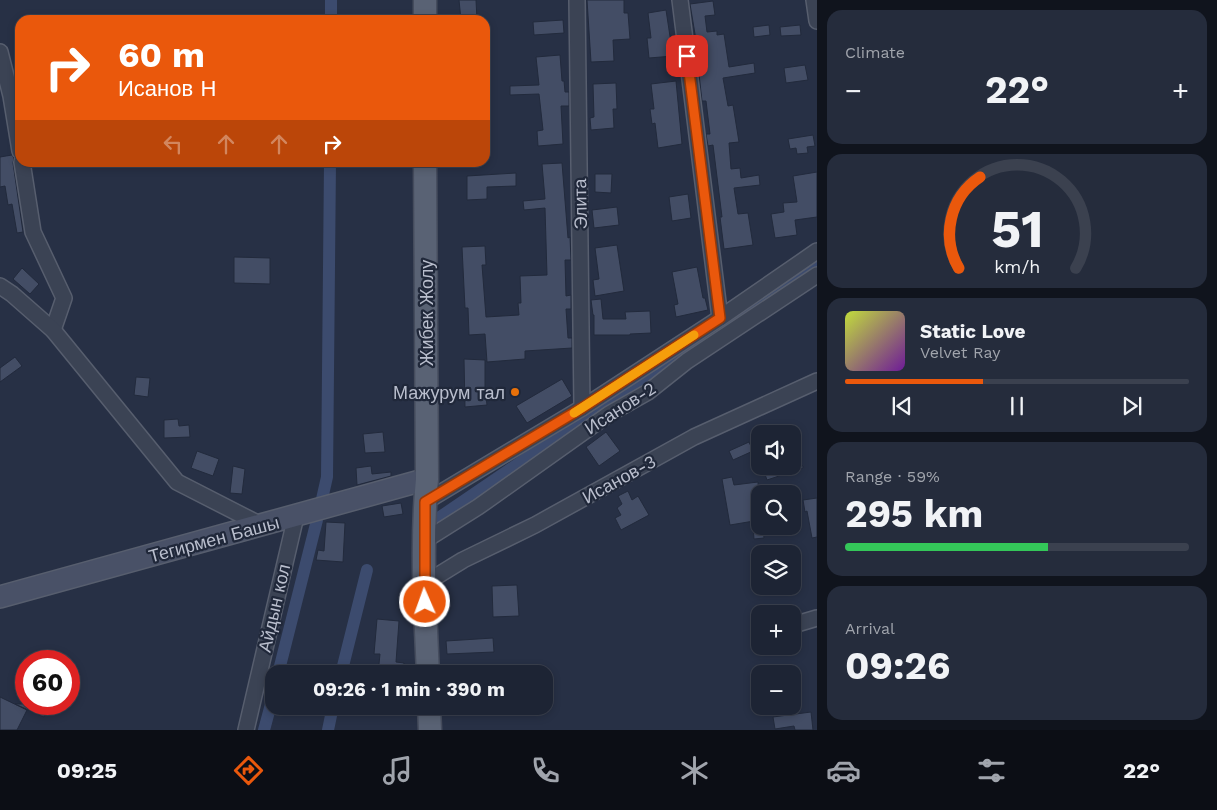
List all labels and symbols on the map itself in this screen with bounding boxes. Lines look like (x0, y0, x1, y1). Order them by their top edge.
pin (666, 35, 708, 77)
street label: Элита (569, 177, 591, 230)
street label: Жибек Жолу (416, 260, 437, 366)
street label: Исанов-2 (581, 377, 659, 439)
place label: Мажурум тал (393, 382, 505, 403)
marker: Мажурум тал (509, 386, 521, 398)
street label: Исанов-3 (579, 450, 659, 508)
street label: Тегирмен Башы (146, 511, 282, 567)
street label: Айдын кол (254, 562, 294, 654)
position arrow (398, 575, 450, 627)
speed limit sign: 60 (15, 650, 80, 715)

